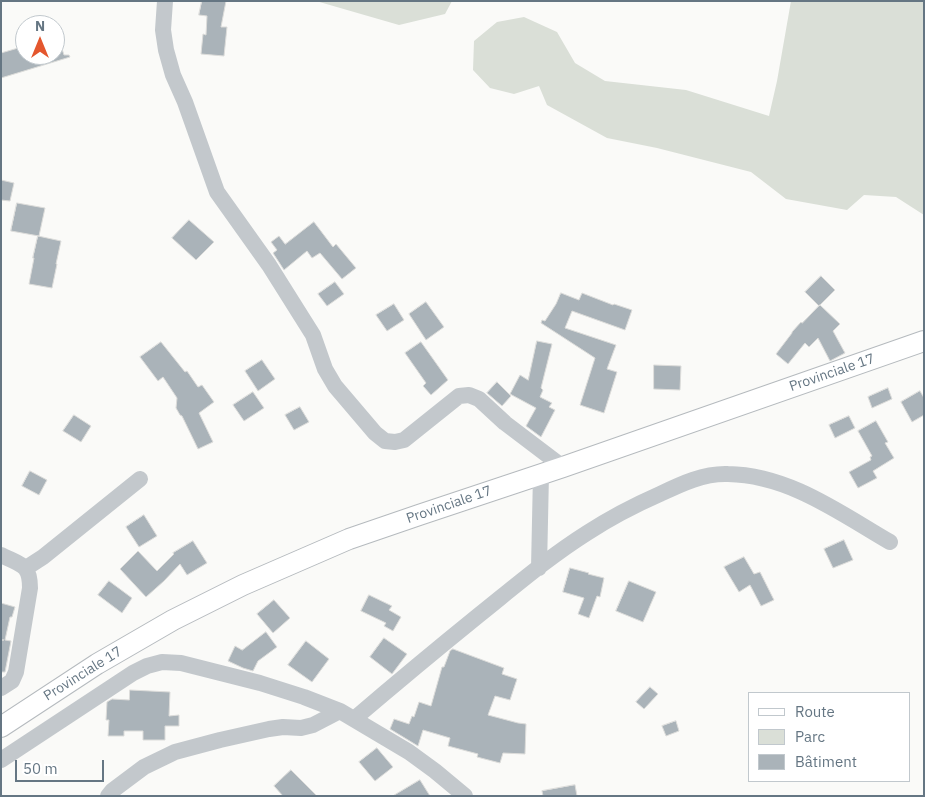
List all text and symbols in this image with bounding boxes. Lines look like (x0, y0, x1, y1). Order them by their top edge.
north arrow (15, 15, 65, 65)
text: N (35, 17, 45, 35)
street label: Provinciale 17 (787, 351, 877, 395)
street label: Provinciale 17 (404, 483, 494, 527)
street label: Provinciale 17 (41, 643, 125, 705)
legend (748, 692, 910, 782)
text: Route (795, 702, 835, 721)
text: Parc (795, 727, 825, 746)
scale bar (18, 750, 106, 782)
text: Bâtiment (795, 752, 857, 771)
text: 50 m (23, 759, 58, 778)

